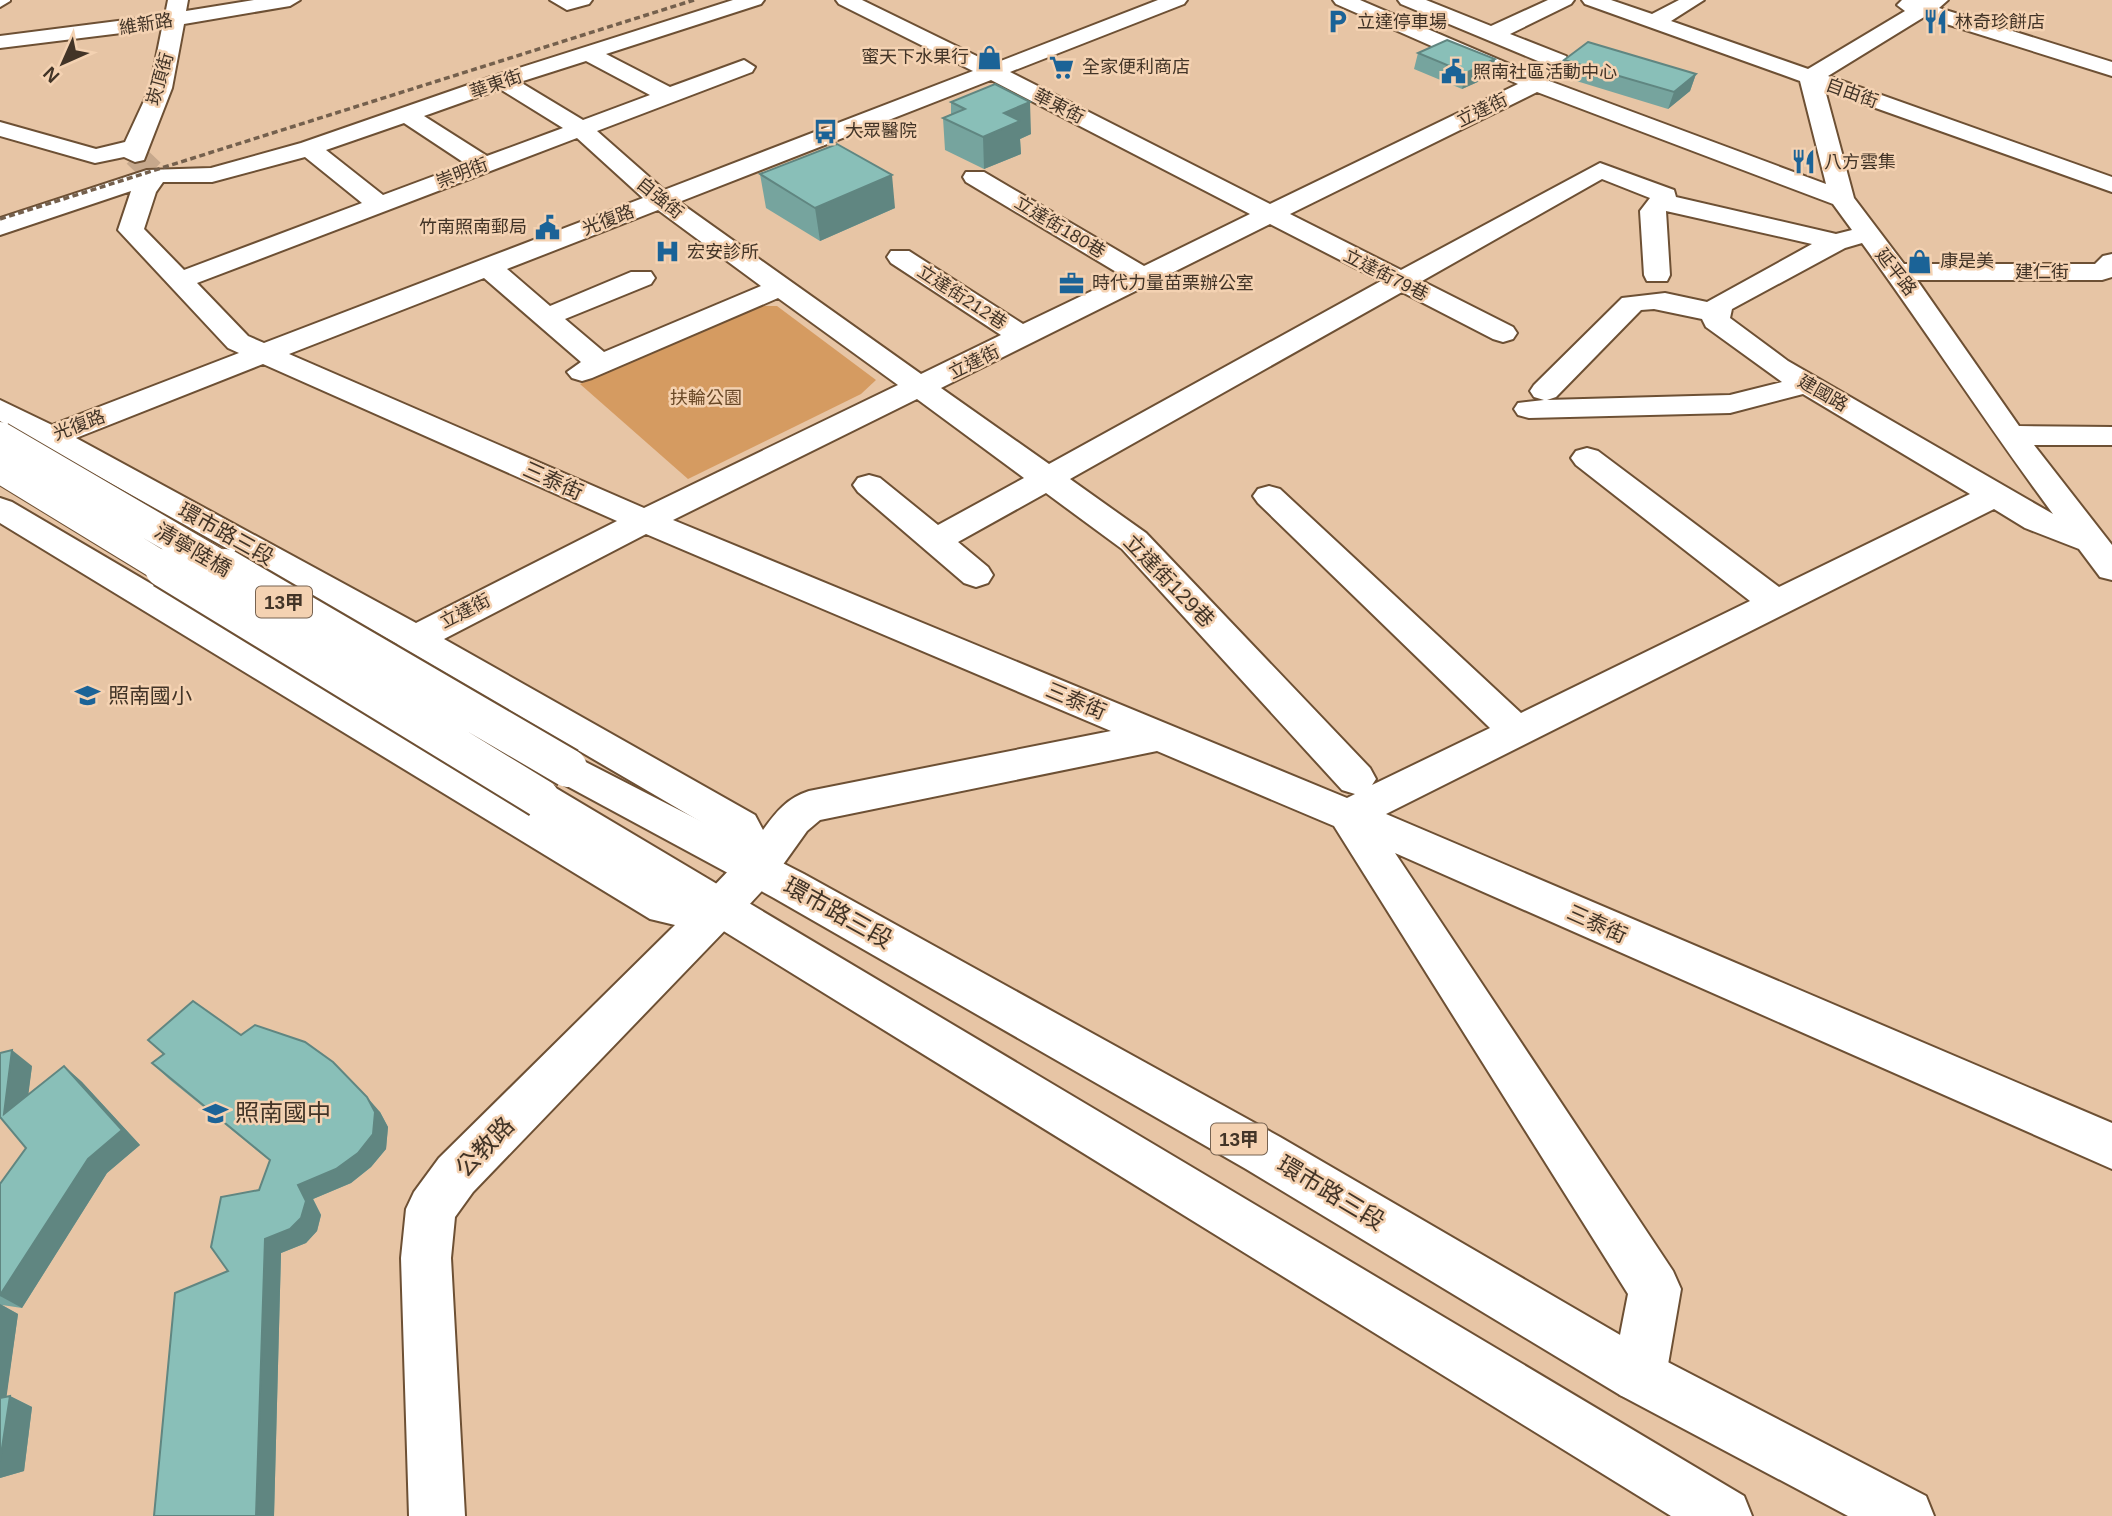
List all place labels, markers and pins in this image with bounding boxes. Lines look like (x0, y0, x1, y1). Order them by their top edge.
parking icon: 立達停車場 (1323, 8, 1351, 36)
restaurant icon: 林奇珍餅店 (1921, 8, 1949, 36)
place label: 立達停車場 (1357, 12, 1447, 32)
place label: 林奇珍餅店 (1955, 12, 2045, 32)
shop icon: 蜜天下水果行 (975, 43, 1003, 71)
place label: 蜜天下水果行 (861, 47, 969, 67)
supermarket icon: 全家便利商店 (1048, 53, 1076, 81)
place label: 全家便利商店 (1082, 57, 1190, 77)
public building icon: 照南社區活動中心 (1439, 58, 1467, 86)
place label: 照南社區活動中心 (1473, 62, 1617, 82)
bus stop icon: 大眾醫院 (811, 117, 839, 145)
place label: 大眾醫院 (845, 121, 917, 141)
restaurant icon: 八方雲集 (1790, 148, 1818, 176)
place label: 八方雲集 (1824, 152, 1896, 172)
public building icon: 竹南照南郵局 (533, 213, 561, 241)
place label: 竹南照南郵局 (419, 217, 527, 237)
hospital icon: 宏安診所 (653, 238, 681, 266)
place label: 宏安診所 (687, 242, 759, 262)
shop icon: 康是美 (1906, 247, 1934, 275)
place label: 康是美 (1940, 251, 1994, 271)
office icon: 時代力量苗栗辦公室 (1058, 269, 1086, 297)
place label: 時代力量苗栗辦公室 (1092, 273, 1254, 293)
school or university icon: 照南國小 (74, 682, 102, 710)
place label: 照南國小 (108, 684, 192, 707)
school or university icon: 照南國中 (201, 1099, 229, 1127)
place label: 照南國中 (235, 1099, 331, 1126)

